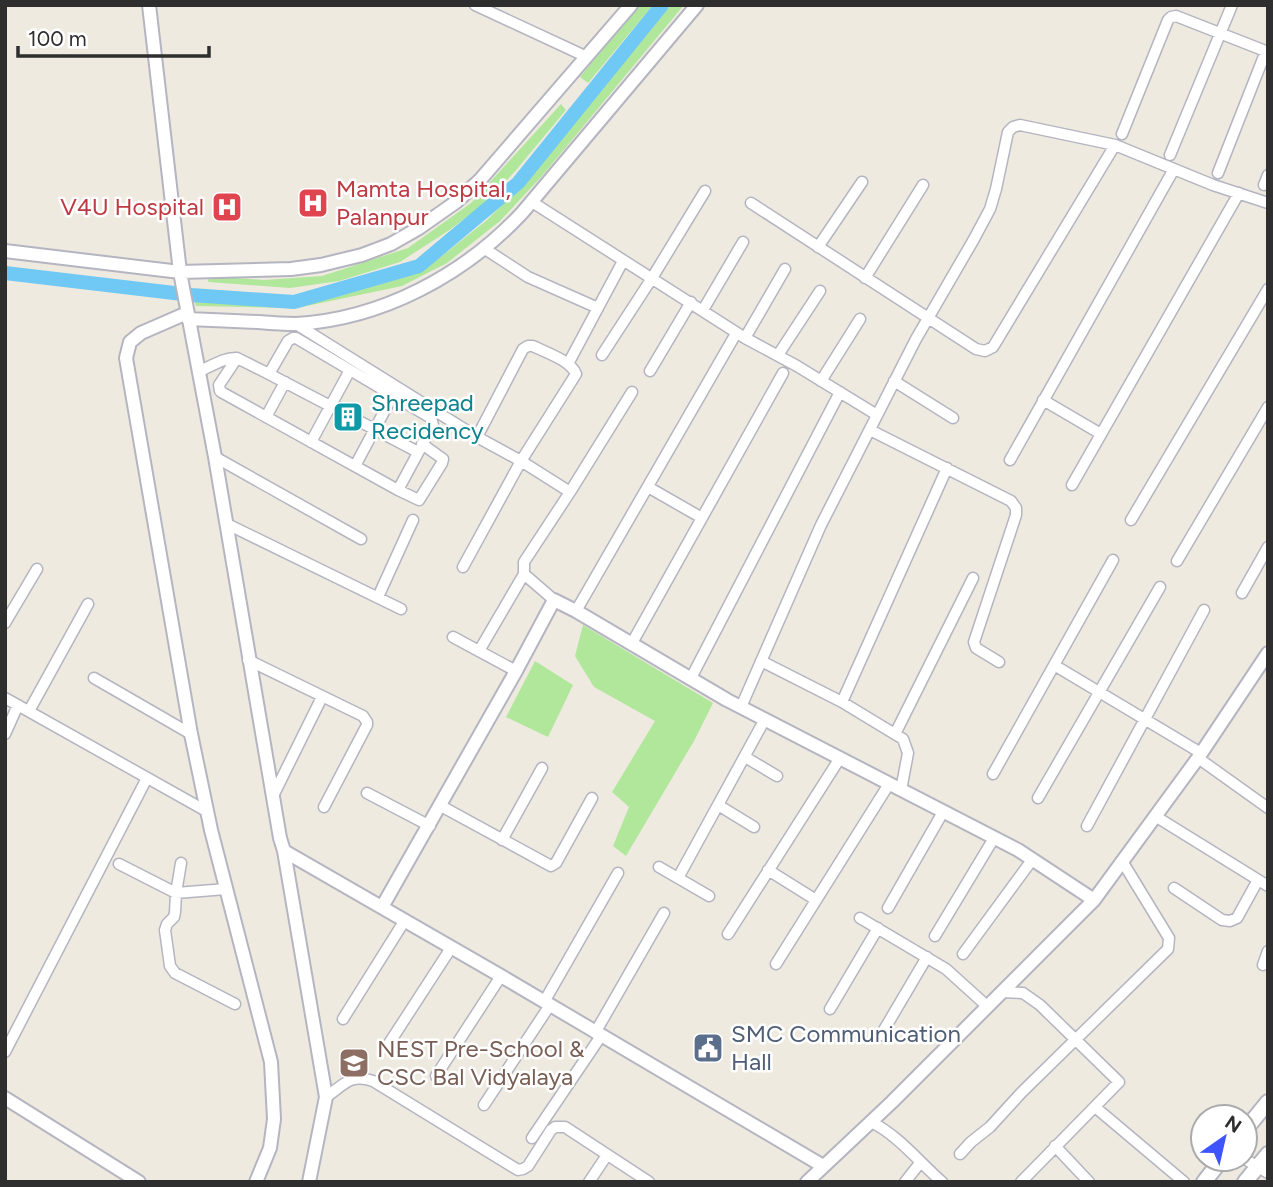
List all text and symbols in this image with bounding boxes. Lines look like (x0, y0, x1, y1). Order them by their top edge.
scale bar (18, 14, 208, 58)
text: 100 m (28, 26, 87, 51)
place label: Mamta Hospital, Palanpur (336, 174, 511, 231)
hospital icon: Mamta Hospital, Palanpur (296, 186, 330, 220)
hospital icon: V4U Hospital (210, 190, 244, 224)
place label: V4U Hospital (60, 192, 204, 221)
place label: Shreepad Recidency (371, 388, 484, 445)
building icon: Shreepad Recidency (331, 400, 365, 434)
place label: SMC Communication Hall (731, 1019, 961, 1076)
public building icon: SMC Communication Hall (691, 1031, 725, 1065)
place label: NEST Pre-School & CSC Bal Vidyalaya (377, 1034, 585, 1091)
school or university icon: NEST Pre-School & CSC Bal Vidyalaya (337, 1046, 371, 1080)
north arrow (1189, 1103, 1259, 1173)
text: N (1221, 1111, 1246, 1138)

